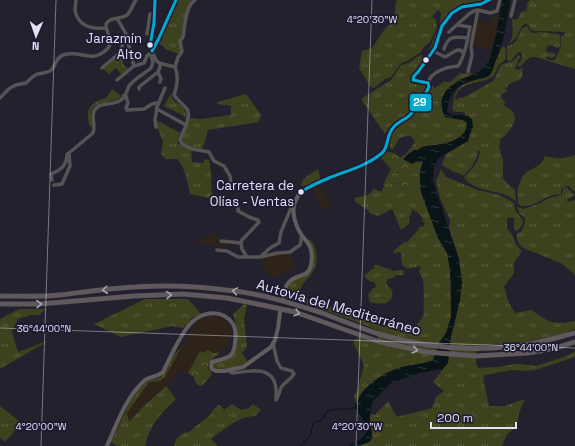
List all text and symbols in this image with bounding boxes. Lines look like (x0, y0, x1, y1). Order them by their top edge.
text: 4°20'30"W (347, 13, 397, 26)
north arrow (16, 16, 56, 56)
place label: Jarazmín Alto (86, 30, 142, 63)
text: N (32, 39, 40, 53)
marker: Jarazmín Alto (145, 40, 155, 50)
unlabelled marker (421, 55, 431, 65)
line badge: 29 (409, 93, 432, 112)
text: 29 (413, 95, 427, 109)
place label: Carretera de Olías - Ventas (210, 177, 294, 210)
marker: Carretera de Olías - Ventas (296, 187, 306, 197)
street label: Autovía del Mediterráneo (255, 275, 423, 339)
one-way arrow (102, 285, 108, 294)
one-way arrow (231, 287, 238, 296)
one-way arrow (166, 291, 172, 299)
one-way arrow (36, 300, 42, 308)
one-way arrow (293, 308, 300, 317)
text: 36°44'00"N (17, 322, 71, 335)
text: 36°44'00"N (504, 341, 558, 354)
one-way arrow (412, 345, 418, 353)
scale bar (431, 404, 516, 430)
text: 200 m (437, 410, 473, 426)
text: 4°20'00"W (16, 420, 67, 433)
text: 4°20'30"W (332, 420, 382, 433)

